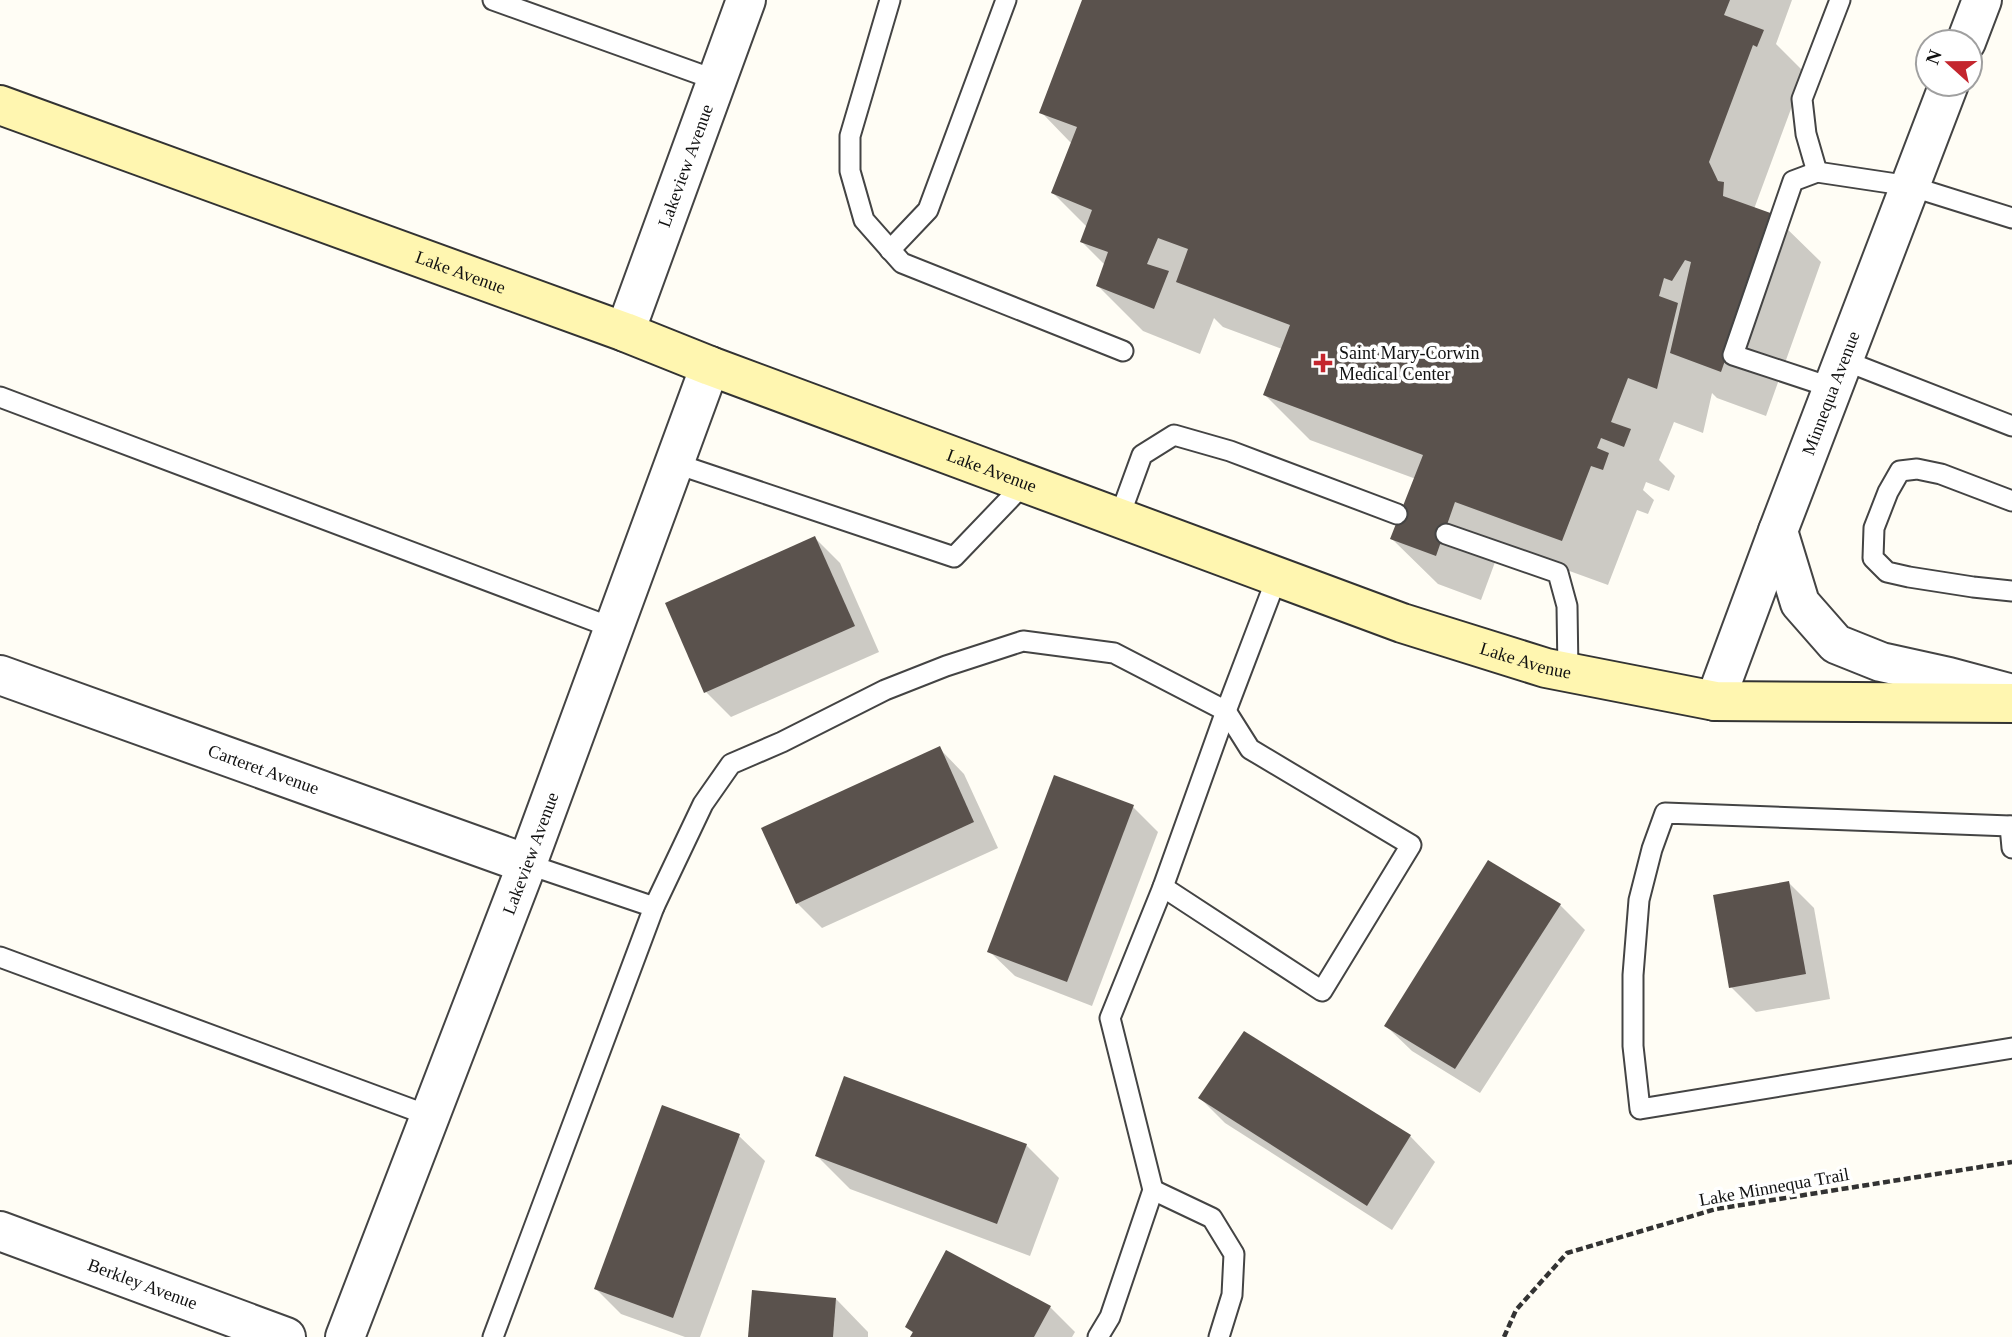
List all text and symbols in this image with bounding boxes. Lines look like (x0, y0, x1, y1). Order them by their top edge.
north arrow (1914, 28, 1984, 98)
text: N (1921, 47, 1946, 67)
street label: Lakeview Avenue (654, 102, 717, 230)
street label: Lake Avenue (413, 247, 508, 298)
street label: Minnequa Avenue (1798, 328, 1864, 458)
place label: Saint Mary-Corwin Medical Center (1339, 343, 1479, 384)
marker: Saint Mary-Corwin Medical Center (1313, 353, 1333, 373)
street label: Lake Avenue (944, 445, 1039, 496)
street label: Lake Avenue (1478, 638, 1573, 683)
street label: Carteret Avenue (205, 740, 322, 799)
street label: Lakeview Avenue (498, 789, 563, 917)
street label: Lake Minnequa Trail (1697, 1164, 1851, 1210)
street label: Berkley Avenue (85, 1254, 200, 1313)

